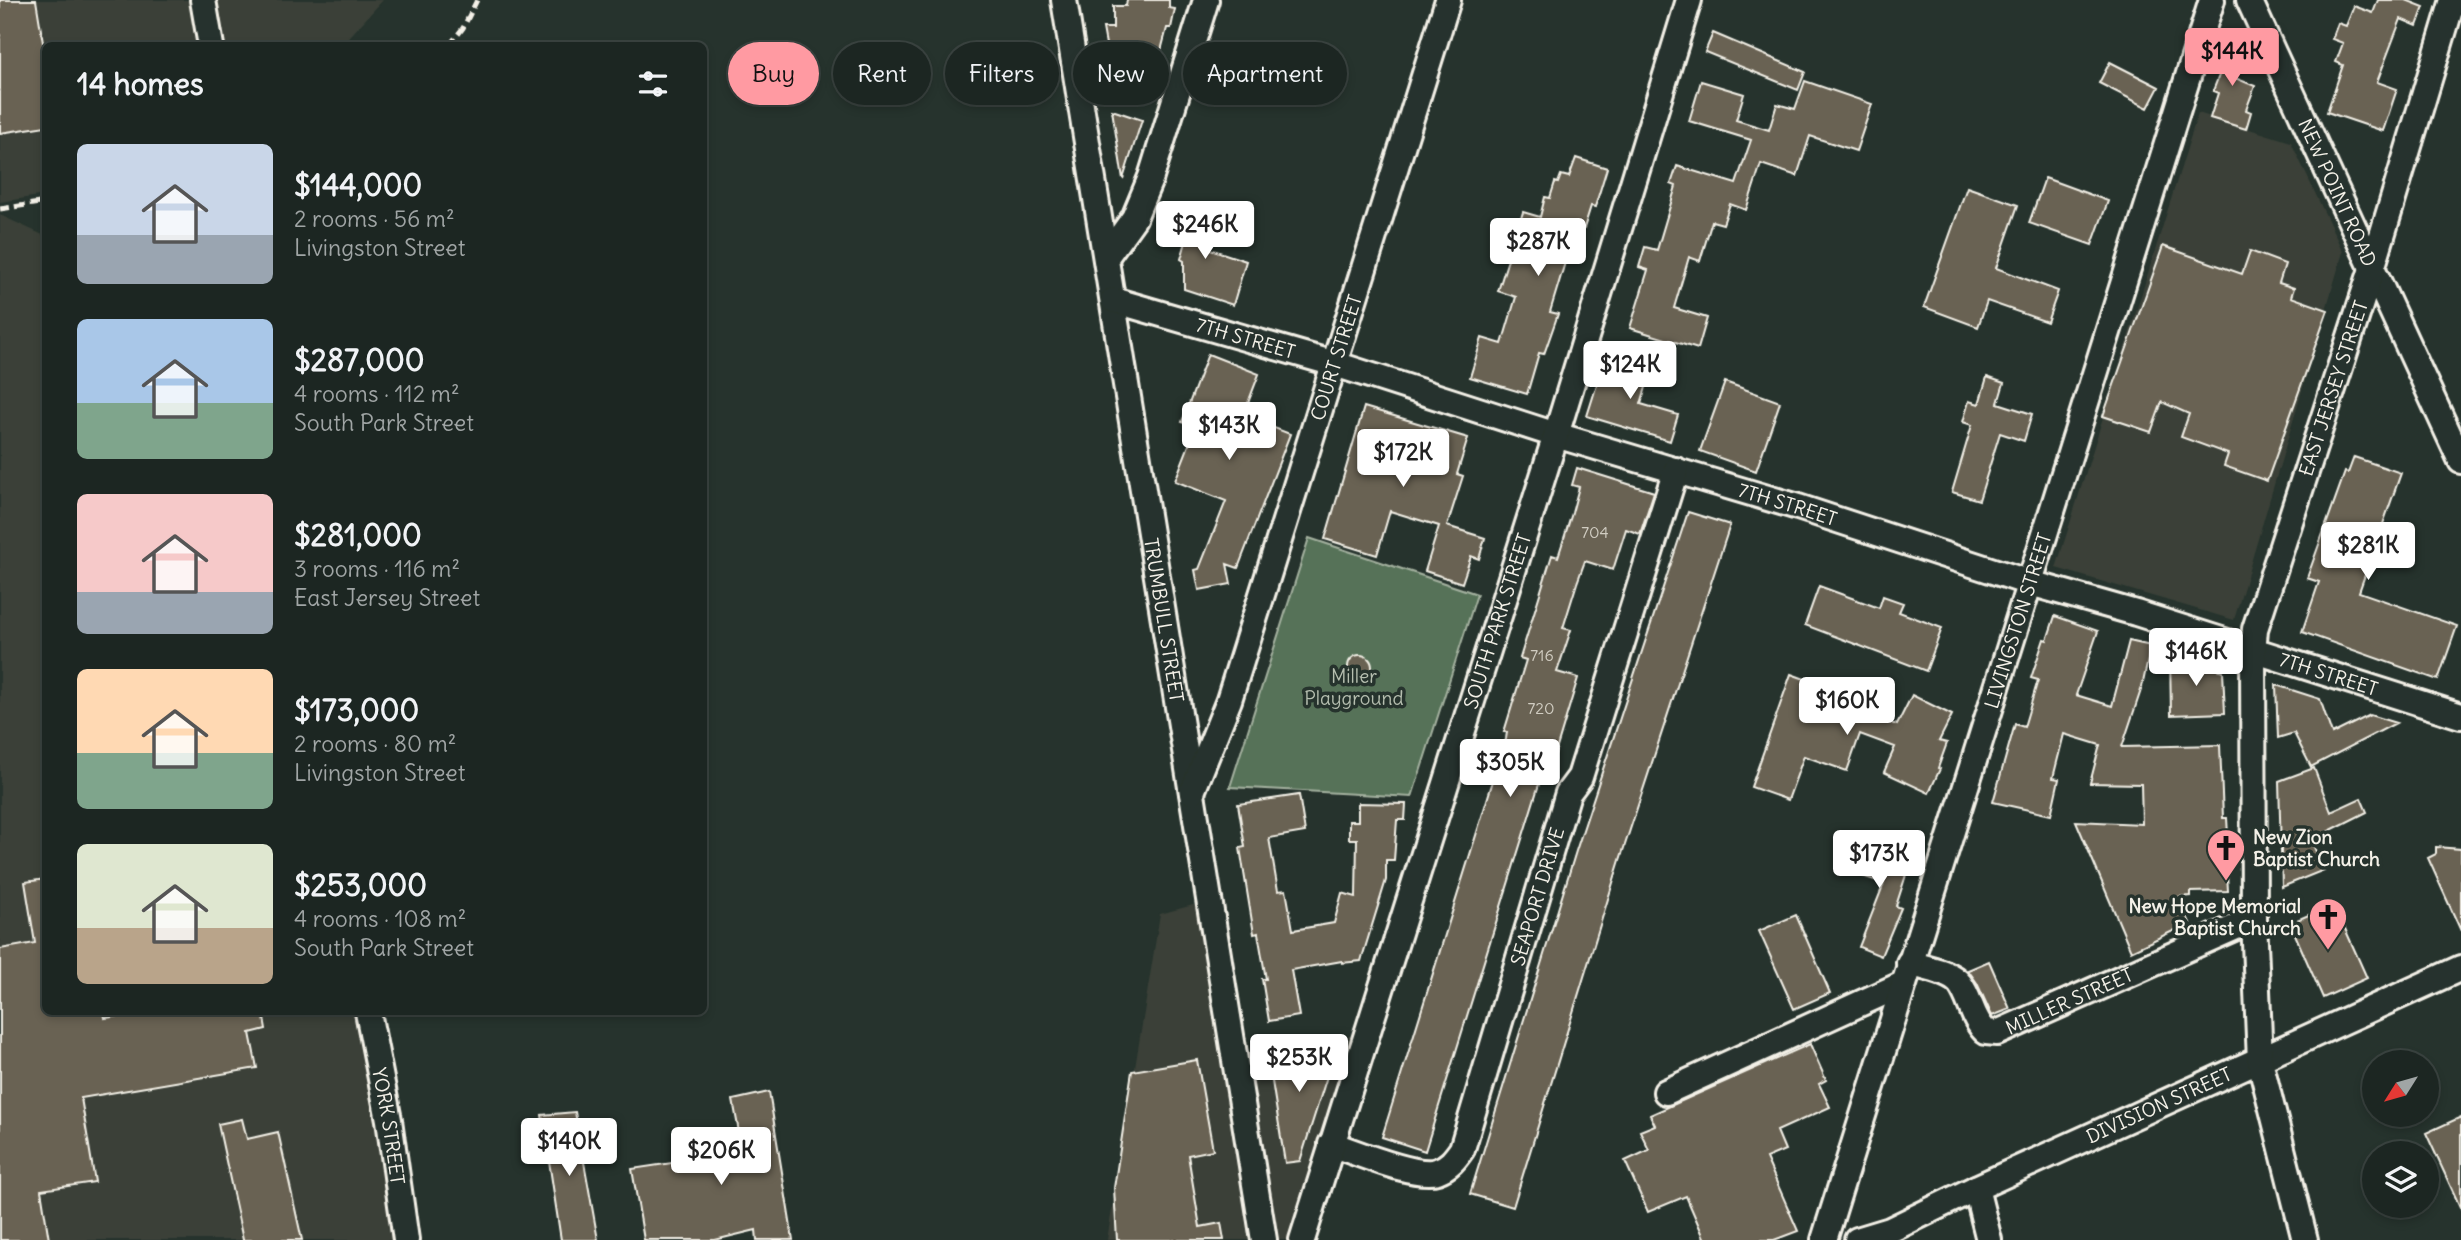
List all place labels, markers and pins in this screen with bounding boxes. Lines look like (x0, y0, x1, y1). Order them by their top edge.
pin: $144K (2183, 28, 2281, 88)
pin: $246K (1156, 202, 1254, 261)
pin: $287K (1489, 218, 1587, 278)
pin: $124K (1581, 342, 1679, 401)
pin: $143K (1180, 402, 1278, 462)
pin: $172K (1354, 430, 1452, 489)
pin: $281K (2319, 522, 2417, 582)
pin: $146K (2147, 628, 2245, 688)
pin: $160K (1798, 678, 1896, 737)
pin: $305K (1461, 740, 1559, 799)
place label: New Zion Baptist Church (2253, 825, 2380, 871)
church icon: New Zion Baptist Church (2205, 827, 2247, 882)
pin: $173K (1830, 830, 1928, 890)
place label: New Hope Memorial Baptist Church (2128, 894, 2301, 940)
church icon: New Hope Memorial Baptist Church (2307, 896, 2349, 951)
pin: $253K (1250, 1034, 1348, 1094)
pin: $140K (520, 1118, 618, 1178)
pin: $206K (672, 1128, 770, 1187)

